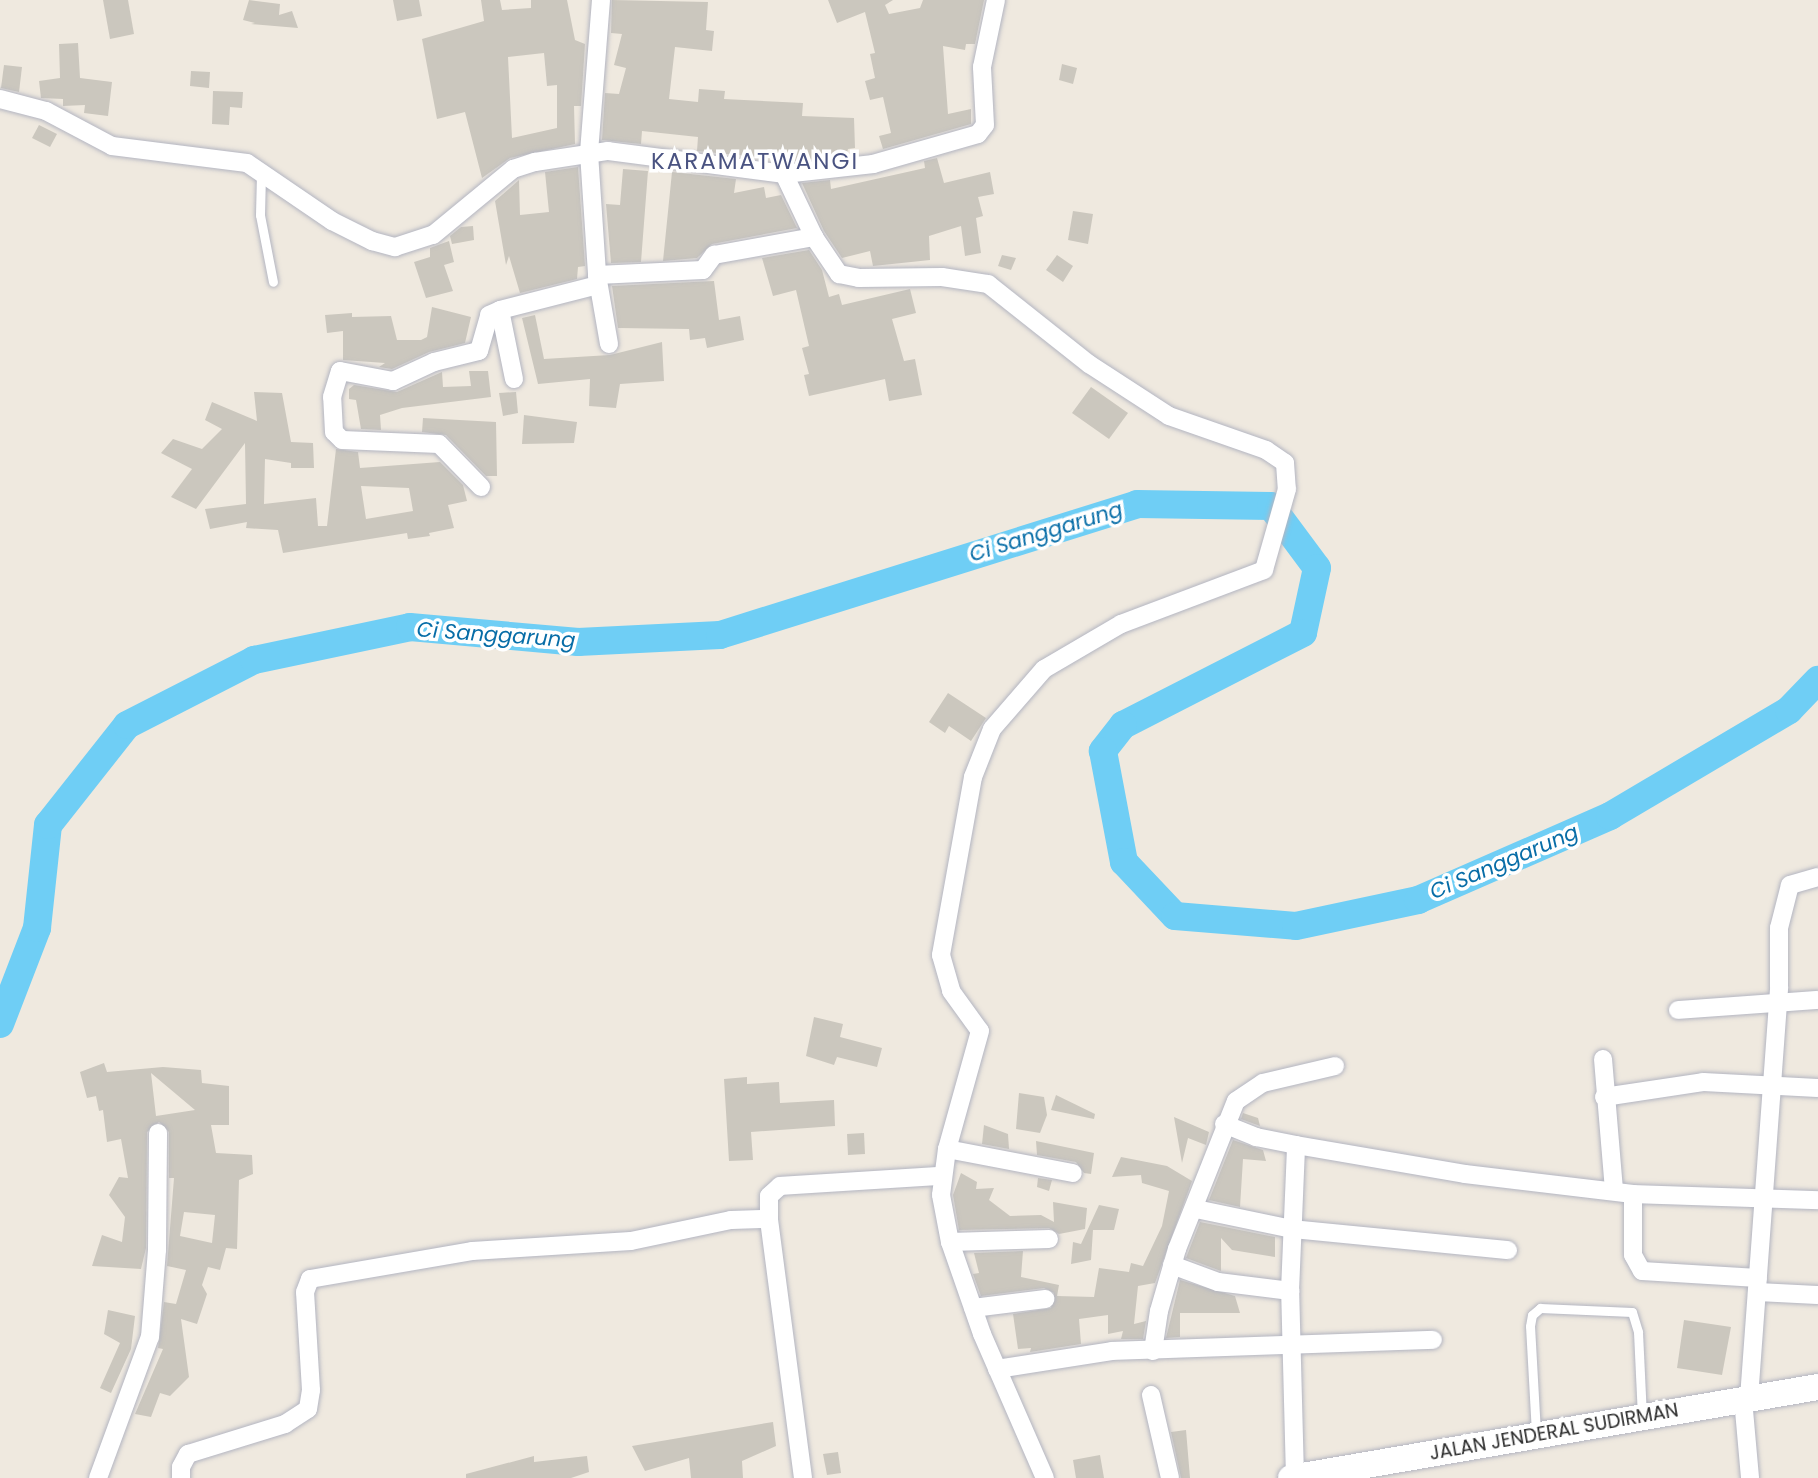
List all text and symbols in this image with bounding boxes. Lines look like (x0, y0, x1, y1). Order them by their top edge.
district label: KARAMATWANGI (652, 147, 858, 175)
water label: Ci Sanggarung (966, 497, 1126, 567)
water label: Ci Sanggarung (416, 617, 576, 653)
water label: Ci Sanggarung (1426, 819, 1582, 905)
street label: JALAN JENDERAL SUDIRMAN (1428, 1399, 1680, 1465)

